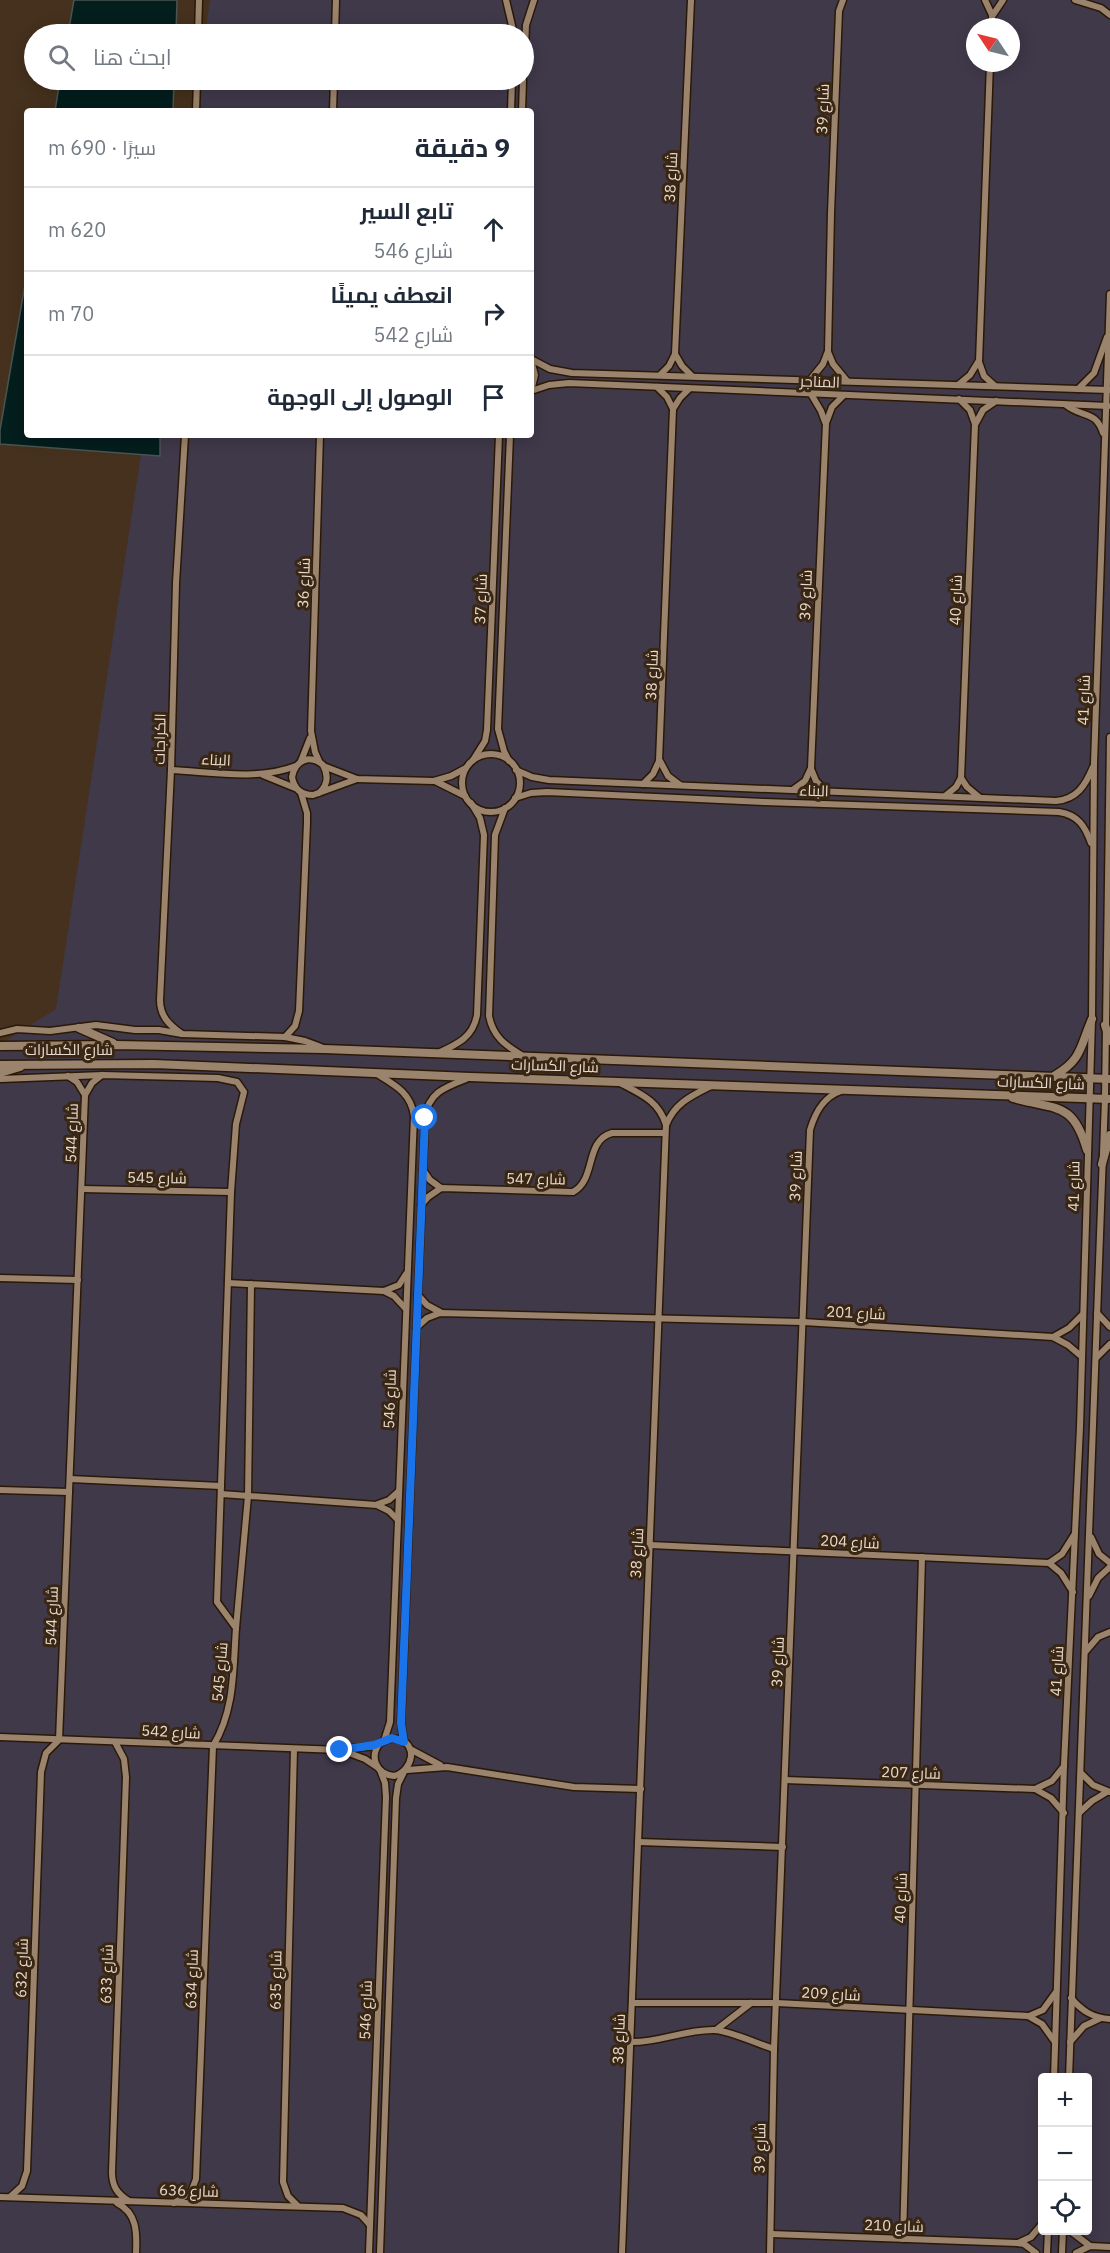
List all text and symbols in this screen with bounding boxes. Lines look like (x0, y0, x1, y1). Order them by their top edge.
north arrow (966, 18, 1020, 72)
search box (24, 24, 534, 90)
icon: search (45, 41, 78, 74)
text: ابحث هنا (93, 42, 172, 71)
street label: شارع 39 (812, 83, 835, 135)
text: 9 دقيقة (415, 130, 510, 164)
text: سيرًا · 690 m (48, 134, 156, 161)
street label: شارع 38 (660, 151, 683, 203)
text: تابع السير (360, 196, 453, 225)
icon: ahead (477, 213, 510, 246)
text: 620 m (48, 216, 106, 243)
text: شارع 546 (374, 237, 453, 264)
text: انعطف يمينًا (331, 280, 453, 309)
icon: right (477, 297, 510, 330)
text: 70 m (48, 300, 94, 327)
text: شارع 542 (374, 321, 453, 348)
street label: المناجر (799, 371, 840, 392)
icon: arrive (477, 381, 510, 414)
text: الوصول إلى الوجهة (267, 382, 453, 411)
street label: شارع 36 (293, 557, 316, 609)
street label: شارع 39 (795, 569, 818, 621)
street label: شارع 37 (470, 573, 493, 625)
street label: شارع 40 (945, 574, 968, 626)
street label: شارع 38 (641, 649, 664, 701)
street label: شارع 41 (1073, 674, 1096, 726)
street label: الكراجات (150, 713, 169, 765)
street label: البناء (201, 749, 231, 770)
street label: البناء (799, 780, 829, 801)
street label: شارع الكسارات (25, 1040, 113, 1061)
street label: شارع الكسارات (511, 1054, 599, 1079)
street label: شارع الكسارات (997, 1071, 1085, 1096)
street label: شارع 544 (61, 1103, 84, 1163)
route start (411, 1104, 437, 1130)
street label: شارع 39 (785, 1150, 808, 1202)
street label: شارع 41 (1064, 1161, 1085, 1212)
street label: شارع 545 (127, 1167, 187, 1190)
street label: شارع 547 (506, 1168, 566, 1191)
street label: شارع 201 (826, 1301, 886, 1326)
street label: شارع 546 (379, 1369, 402, 1429)
street label: شارع 38 (626, 1527, 649, 1579)
street label: شارع 204 (820, 1530, 880, 1555)
street label: شارع 544 (41, 1586, 64, 1646)
street label: شارع 39 (767, 1636, 790, 1688)
street label: شارع 545 (207, 1641, 234, 1703)
street label: شارع 41 (1046, 1645, 1069, 1697)
street label: شارع 542 (141, 1720, 201, 1745)
route end (326, 1736, 352, 1762)
street label: شارع 207 (881, 1762, 941, 1785)
street label: شارع 40 (890, 1872, 913, 1924)
street label: شارع 632 (11, 1938, 34, 1998)
street label: شارع 633 (96, 1944, 119, 2004)
street label: شارع 634 (181, 1949, 204, 2009)
street label: شارع 635 (265, 1950, 288, 2010)
street label: شارع 546 (355, 1980, 378, 2040)
street label: شارع 209 (801, 1982, 861, 2007)
street label: شارع 38 (608, 2013, 631, 2065)
map controls (1038, 2073, 1092, 2235)
button: + (1038, 2073, 1092, 2127)
street label: شارع 39 (750, 2123, 771, 2174)
button: − (1038, 2127, 1092, 2181)
street label: شارع 636 (159, 2180, 219, 2203)
button: locate (1038, 2181, 1092, 2235)
street label: شارع 210 (864, 2215, 924, 2238)

